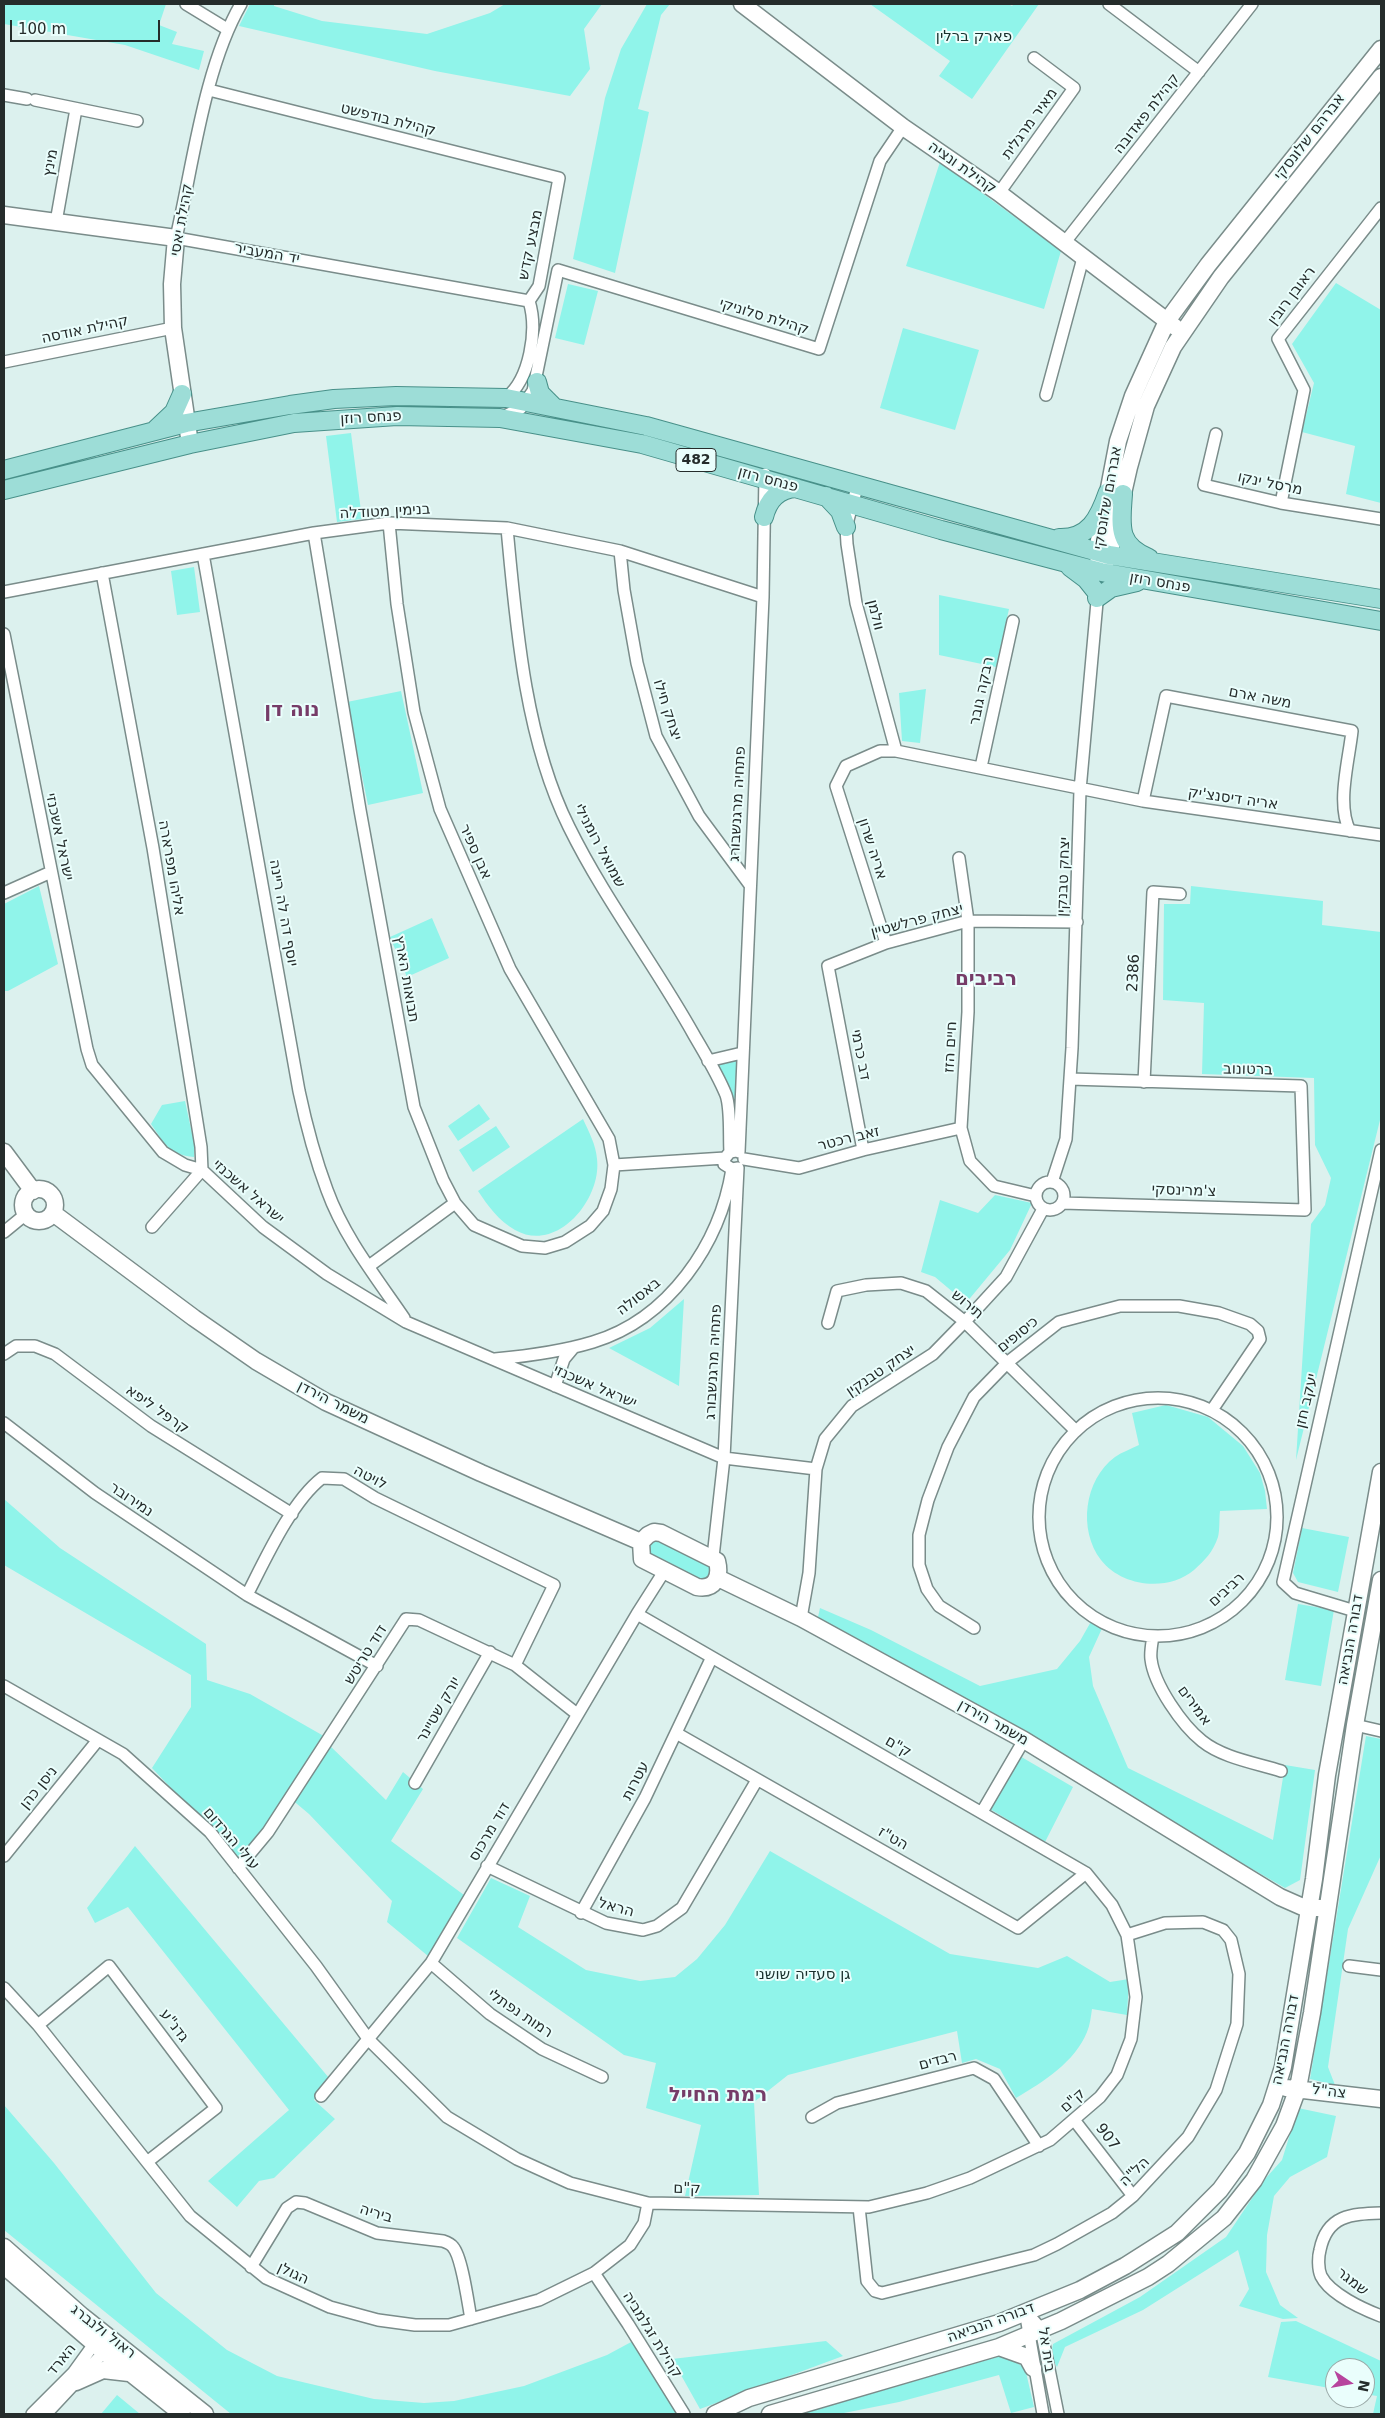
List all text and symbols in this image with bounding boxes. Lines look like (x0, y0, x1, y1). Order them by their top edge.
scale bar (12, 10, 162, 42)
text: 100 m (18, 20, 66, 38)
park label: פארק ברלין (936, 28, 1012, 46)
street label: קהילת פאדובה (1110, 70, 1184, 158)
street label: מאיר מרגלית (998, 85, 1062, 163)
street label: אברהם שלונסקי (1271, 90, 1349, 184)
street label: קהילת בודפשט (338, 99, 438, 141)
street label: קהילת ונציה (924, 138, 1000, 198)
street label: מינץ (40, 148, 62, 178)
street label: קהילת יאסי (167, 182, 197, 258)
street label: מבצע קדש (515, 208, 547, 282)
street label: יד המעביר (233, 239, 301, 269)
street label: ראובן רובין (1264, 263, 1320, 329)
street label: קהילת סלוניקי (717, 295, 811, 339)
street label: קהילת אודסה (40, 312, 130, 348)
street label: פנחס רוזן (340, 407, 402, 429)
street label: אברהם שלונסקי (1090, 445, 1126, 551)
road number: 482 (676, 448, 716, 472)
street label: פנחס רוזן (736, 463, 800, 497)
street label: מרסל ינקו (1236, 468, 1304, 500)
street label: בנימין מטודלה (339, 501, 431, 523)
street label: פנחס רוזן (1128, 569, 1192, 597)
street label: וולמן (863, 598, 887, 632)
street label: רבקה גובר (966, 655, 998, 727)
street label: יצחק חילו (649, 677, 685, 743)
street label: משה ארם (1227, 683, 1293, 713)
district label: נוה דן (264, 699, 320, 723)
street label: פתחיה מרגנשבורג (726, 746, 750, 862)
street label: אריה דיסנצ'יק (1187, 784, 1279, 814)
street label: ישראל אשכנזי (41, 792, 77, 882)
street label: שמואל רומנילי (569, 801, 629, 891)
street label: אריה שרון (854, 816, 890, 882)
street label: אליהו מפרארה (154, 819, 188, 917)
street label: אבן ספיר (455, 822, 495, 882)
street label: יצחק טבנקין (1054, 837, 1074, 917)
street label: יוסף דה לה ריינה (265, 858, 301, 968)
street label: יצחק פרלשטיין (869, 900, 965, 942)
street label: תבואות הארץ (390, 934, 422, 1024)
street label: 2386 (1124, 953, 1144, 993)
district label: רביבים (955, 968, 1017, 992)
street label: חיים הזז (941, 1021, 961, 1073)
street label: דב כרמי (846, 1028, 874, 1082)
street label: ברטונוב (1223, 1061, 1273, 1079)
street label: זאב רכטר (816, 1123, 882, 1155)
street label: ישראל אשכנזי (209, 1156, 287, 1228)
street label: צ'מרינסקי (1151, 1181, 1217, 1201)
street label: באסולה (613, 1274, 665, 1320)
street label: תירוש (947, 1286, 987, 1324)
street label: פתחיה מרגנשבורג (702, 1304, 726, 1420)
street label: כיסופים (994, 1313, 1042, 1357)
street label: יצחק טבנקין (843, 1341, 919, 1401)
street label: ישראל אשכנזי (551, 1361, 639, 1413)
street label: יעקב חזן (1292, 1372, 1322, 1430)
street label: משמר הירדן (294, 1377, 372, 1429)
street label: קרפל ליפא (122, 1382, 192, 1438)
street label: לויטה (350, 1462, 390, 1494)
street label: נמירובר (106, 1479, 156, 1521)
street label: רביבים (1205, 1569, 1249, 1611)
street label: דבורה הנביאה (1334, 1593, 1368, 1687)
street label: דוד טריטש (341, 1622, 391, 1688)
street label: יורק שטיינר (413, 1674, 465, 1746)
street label: אמירים (1173, 1682, 1215, 1730)
street label: משמר הירדן (954, 1696, 1032, 1750)
street label: ק"ם (882, 1732, 914, 1762)
street label: עטרות (619, 1758, 653, 1804)
street label: ניסן כהן (16, 1763, 62, 1813)
street label: דוד מרכוס (465, 1799, 515, 1865)
street label: עולי הגרדום (199, 1804, 263, 1874)
street label: הט"ז (875, 1823, 911, 1855)
street label: הראל (596, 1894, 636, 1922)
park label: גן סעדיה שושני (756, 1966, 850, 1984)
street label: רמות נפתלי (484, 1986, 556, 2042)
street label: דבורה הנביאה (1268, 1993, 1304, 2087)
street label: גדנ"ע (156, 2006, 192, 2046)
street label: רבדים (917, 2047, 959, 2075)
street label: צה"ל (1311, 2081, 1347, 2103)
district label: רמת החייל (669, 2084, 767, 2108)
street label: ק"ם (1057, 2085, 1089, 2117)
street label: 907 (1091, 2120, 1123, 2154)
street label: הל"ה (1116, 2153, 1154, 2191)
street label: ק"ם (673, 2180, 701, 2198)
street label: ביריה (357, 2200, 395, 2228)
street label: הגולן (274, 2259, 312, 2289)
street label: שמגר (1332, 2264, 1372, 2300)
street label: קהילת זגלמביה (618, 2288, 686, 2382)
street label: דבורה הנביאה (945, 2299, 1037, 2347)
street label: ראול ולנברג (67, 2301, 139, 2363)
street label: בית אל (1034, 2326, 1058, 2374)
street label: הארד (44, 2340, 80, 2380)
north arrow (1325, 2358, 1375, 2408)
text: N (1355, 2379, 1373, 2393)

